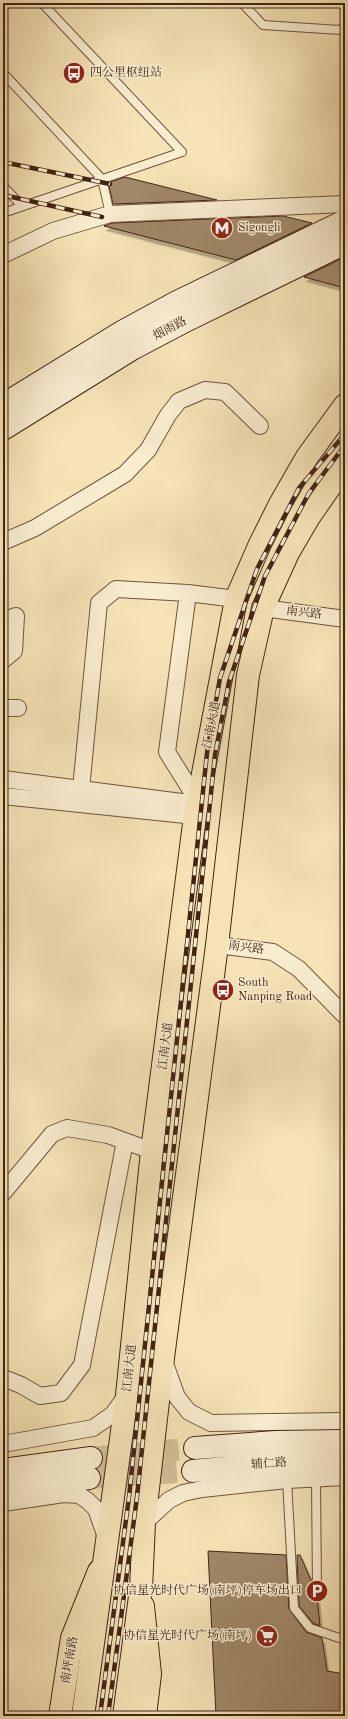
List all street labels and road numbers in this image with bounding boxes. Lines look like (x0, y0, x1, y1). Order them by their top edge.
street label: 烟雨路 (150, 313, 189, 343)
street label: 南兴路 (285, 603, 323, 621)
street label: 江南大道 (200, 700, 222, 750)
street label: 南兴路 (227, 938, 265, 956)
street label: 江南大道 (155, 1021, 175, 1071)
street label: 江南大道 (120, 1343, 138, 1393)
street label: 辅仁路 (250, 1455, 287, 1471)
street label: 南坪南路 (58, 1635, 80, 1685)

